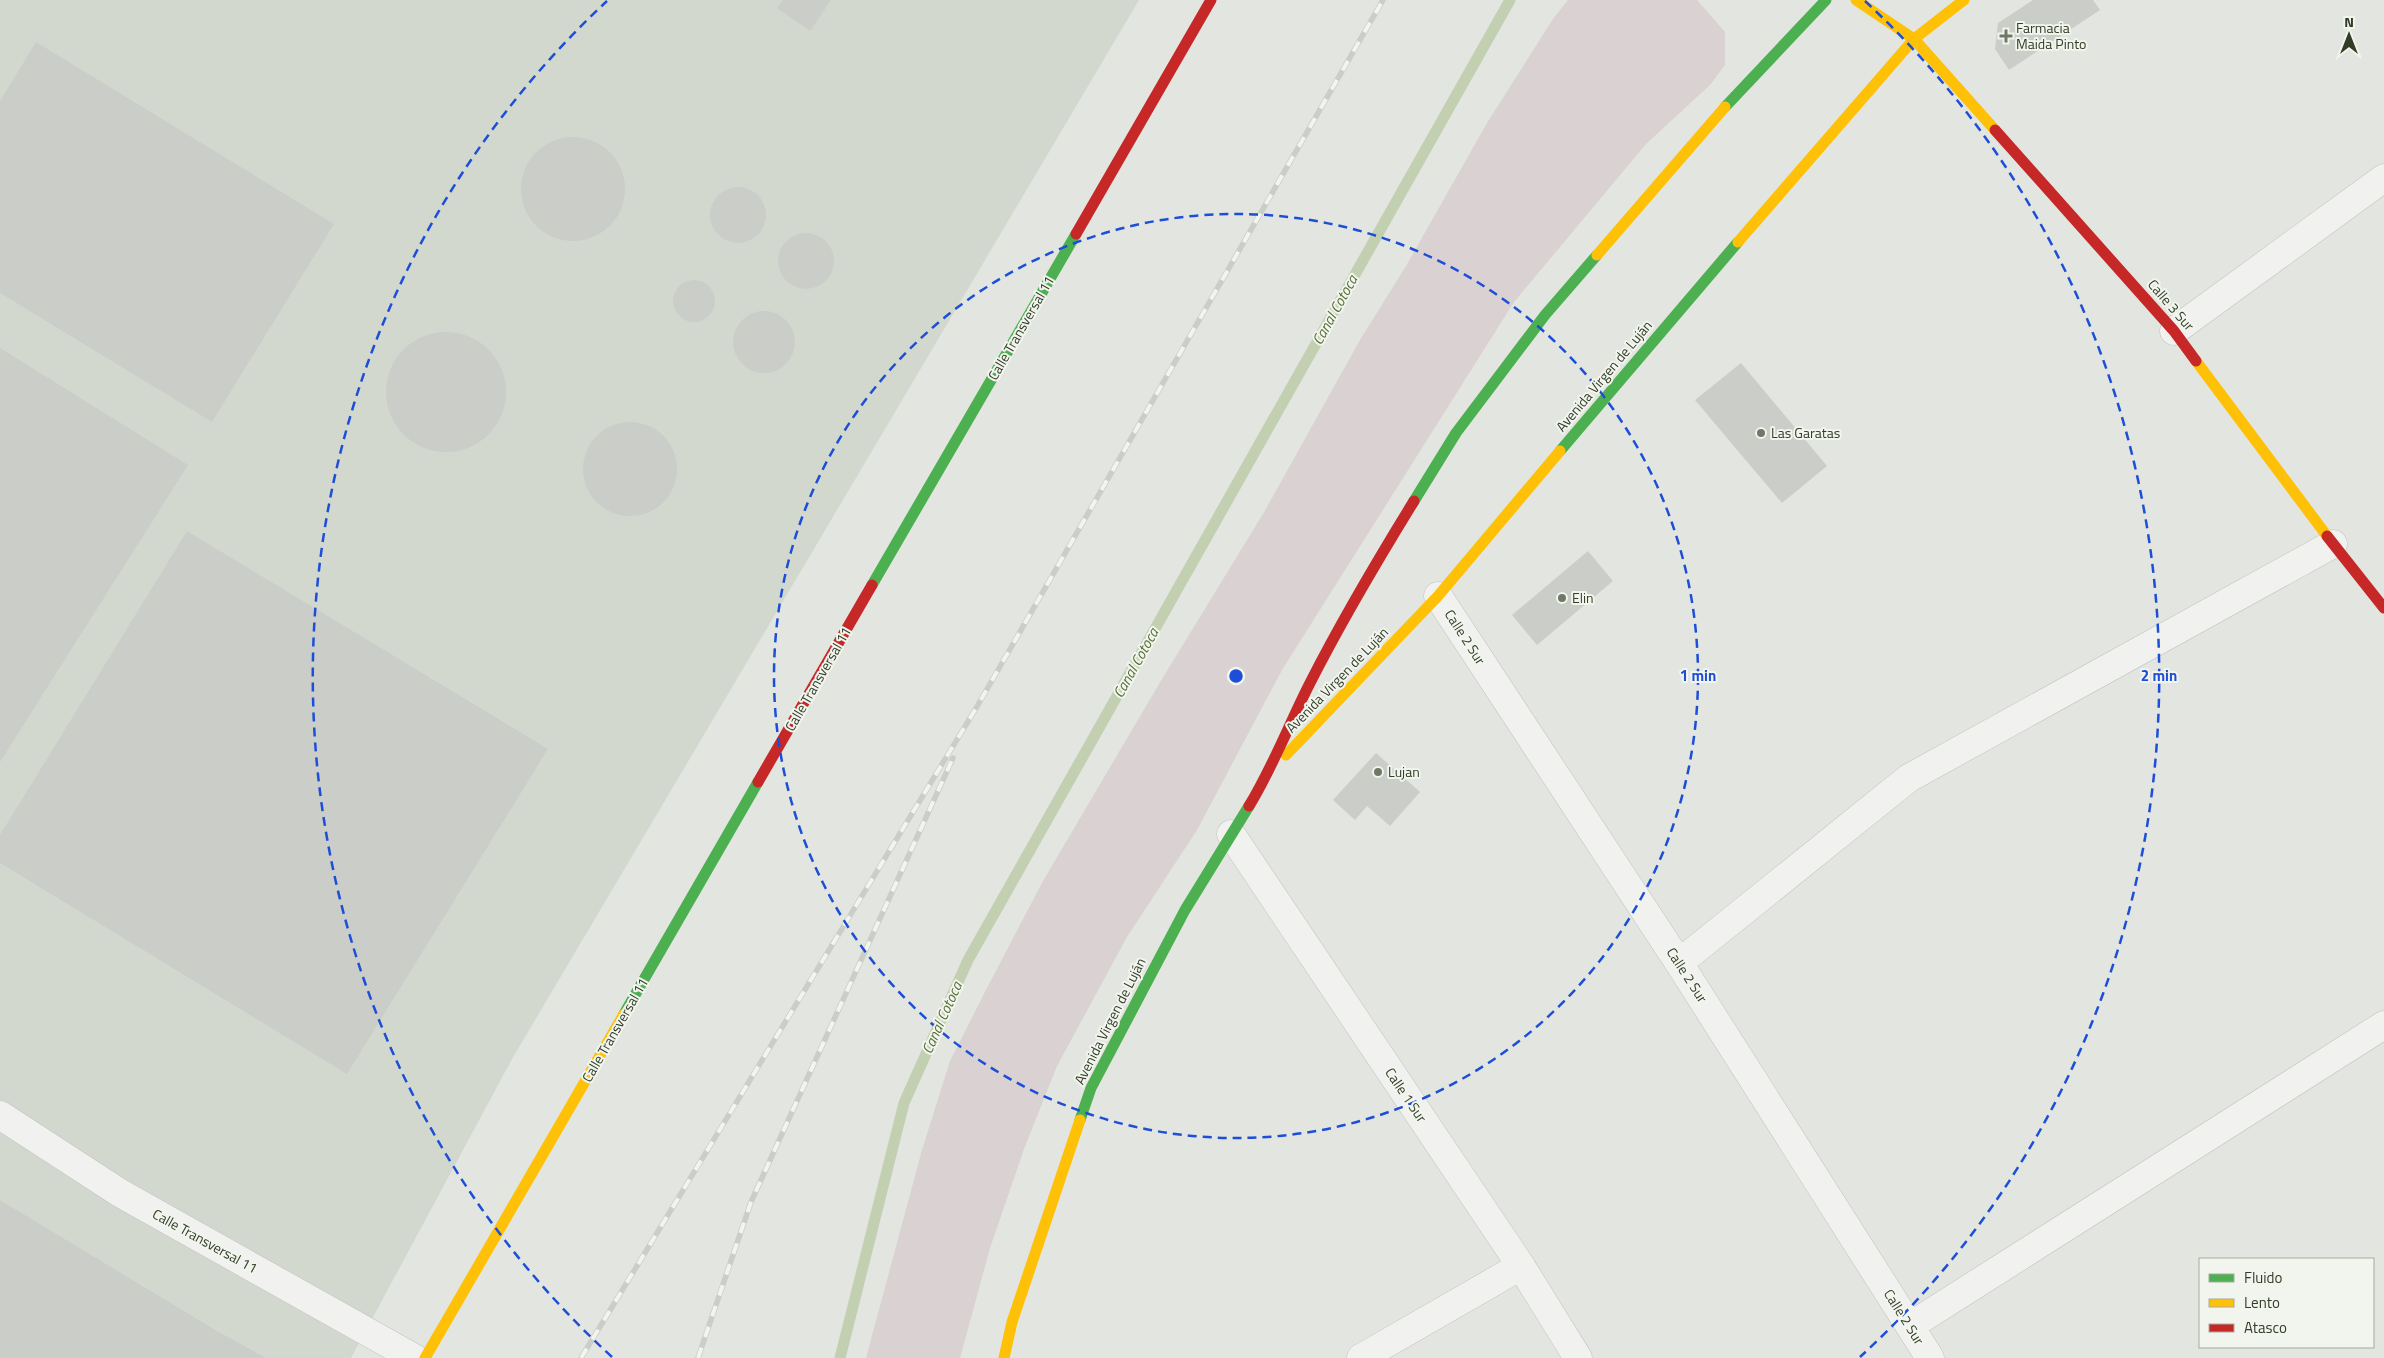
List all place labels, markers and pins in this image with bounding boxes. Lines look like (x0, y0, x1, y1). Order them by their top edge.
place label: Farmacia Maida Pinto (2016, 17, 2087, 54)
marker: Farmacia Maida Pinto (2000, 30, 2012, 42)
place label: Las Garatas (1771, 422, 1840, 443)
marker: Las Garatas (1755, 427, 1767, 439)
place label: Elin (1572, 587, 1594, 608)
marker: Elin (1556, 592, 1568, 604)
centre of rings (1227, 667, 1245, 685)
place label: Lujan (1388, 761, 1420, 782)
marker: Lujan (1372, 766, 1384, 778)

